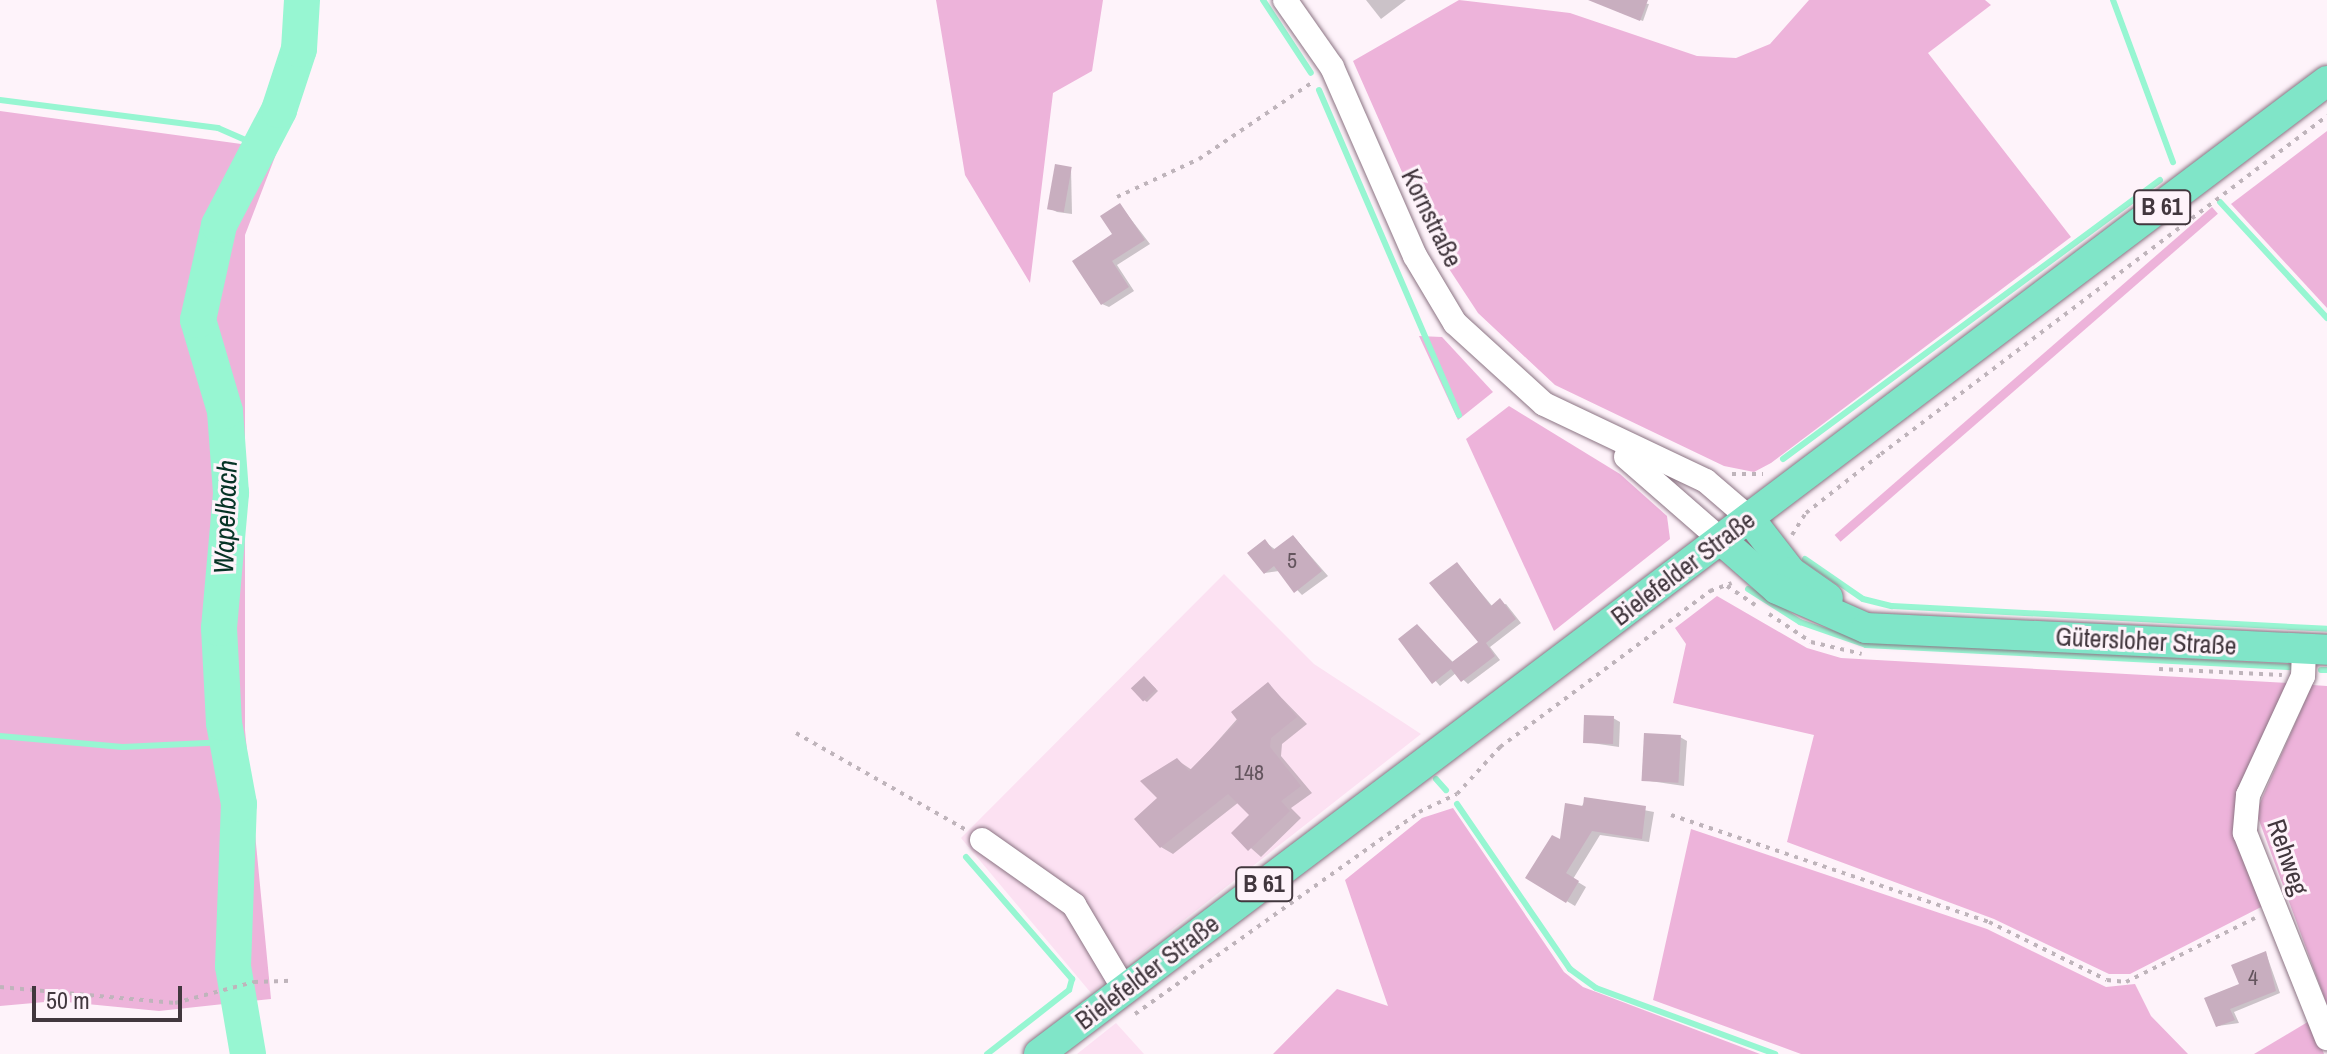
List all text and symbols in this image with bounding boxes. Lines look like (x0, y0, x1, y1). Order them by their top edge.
street label: Kornstraße (1395, 164, 1469, 272)
road number: B 61 (2132, 187, 2192, 227)
water label: Wapelbach (206, 459, 244, 575)
street label: Bielefelder Straße (1605, 504, 1761, 632)
house number: 5 (1287, 548, 1297, 574)
street label: Gütersloher Straße (2055, 621, 2237, 661)
house number: 148 (1234, 760, 1264, 786)
street label: Rehweg (2261, 815, 2315, 899)
road number: B 61 (1234, 864, 1294, 904)
street label: Bielefelder Straße (1069, 908, 1225, 1036)
house number: 4 (2248, 965, 2258, 991)
scale bar (36, 970, 186, 1020)
text: 50 m (46, 984, 90, 1016)

